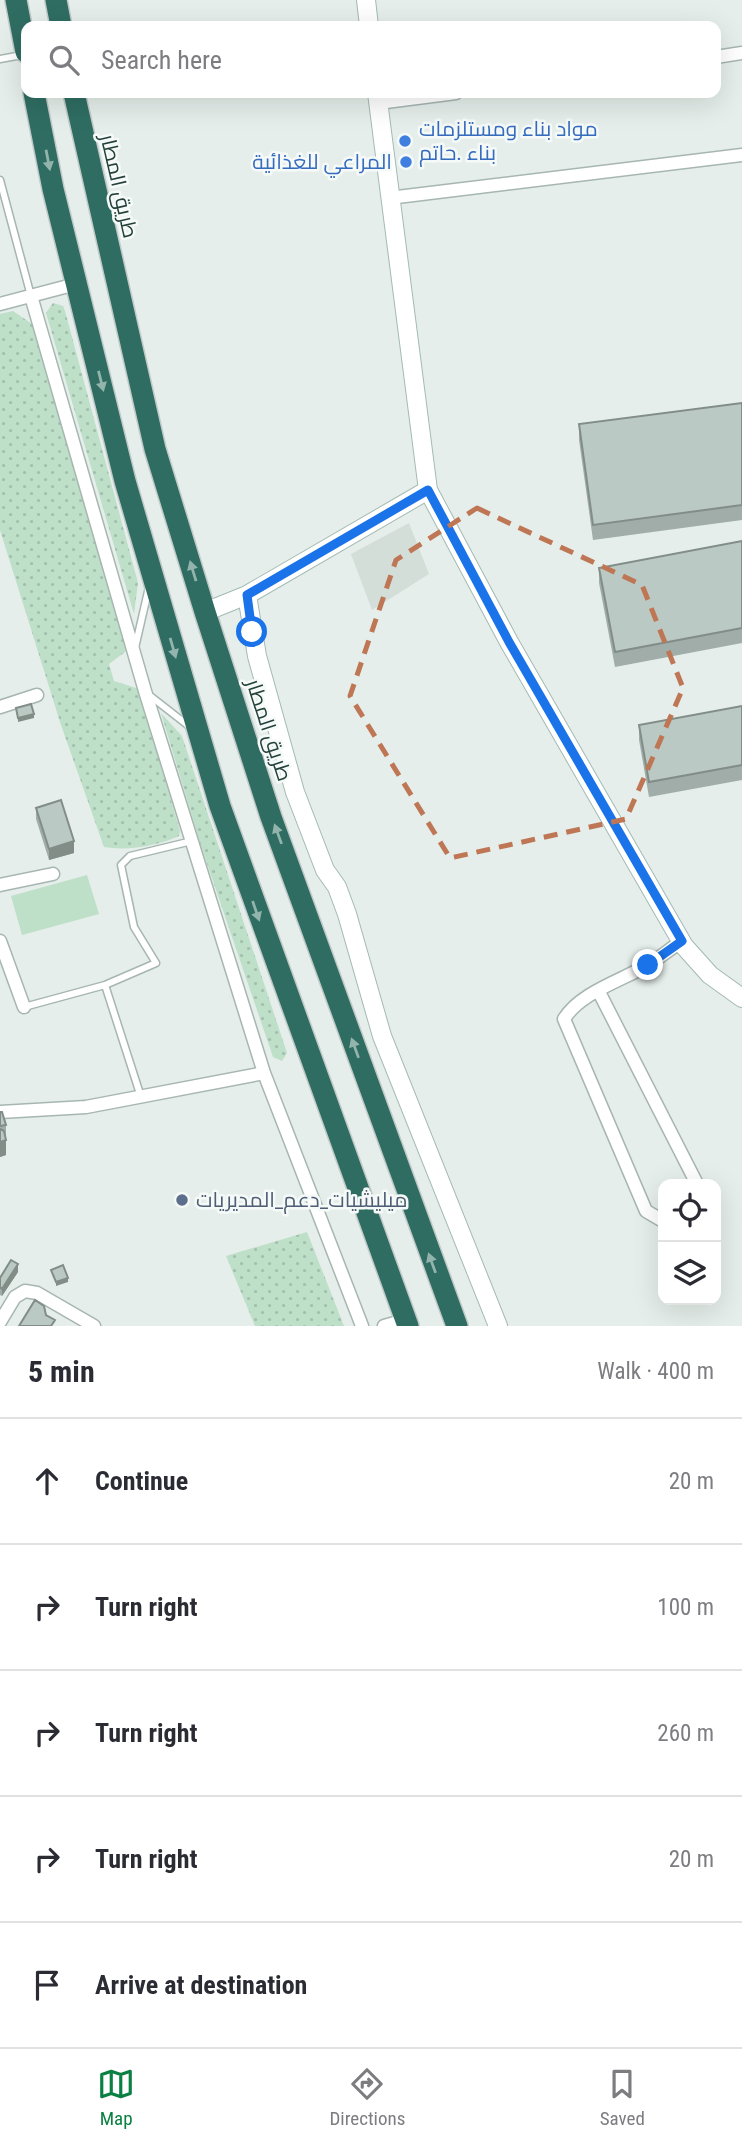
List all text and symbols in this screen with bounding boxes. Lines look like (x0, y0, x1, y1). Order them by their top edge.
search box (21, 21, 721, 98)
icon: search (45, 41, 83, 79)
text: Search here (101, 45, 222, 75)
place label: مواد بناء ومستلزمات بناء .حاتم (419, 117, 598, 167)
street label: طريق المطار (94, 131, 143, 240)
marker: مواد بناء ومستلزمات بناء .حاتم (397, 133, 413, 149)
one-way arrow (42, 149, 53, 171)
place label: المراعي للغذائية (252, 150, 392, 178)
marker: المراعي للغذائية (398, 154, 414, 170)
one-way arrow (96, 370, 107, 392)
one-way arrow (187, 561, 197, 582)
route start (236, 616, 267, 647)
one-way arrow (169, 637, 179, 658)
street label: طريق المطار (240, 675, 297, 784)
one-way arrow (272, 824, 283, 845)
one-way arrow (251, 901, 262, 922)
route end (632, 949, 663, 980)
one-way arrow (349, 1038, 360, 1059)
map controls (658, 1179, 721, 1305)
button: locate (658, 1179, 721, 1242)
place label: ميليشيات_دعم_المديريات (196, 1188, 408, 1214)
marker: ميليشيات_دعم_المديريات (174, 1192, 190, 1208)
button: layers (658, 1242, 721, 1305)
one-way arrow (426, 1252, 437, 1273)
text: 5 min (28, 1354, 95, 1389)
text: Walk · 400 m (597, 1358, 714, 1385)
icon: ahead (28, 1462, 66, 1500)
text: Continue (95, 1466, 188, 1496)
text: 20 m (669, 1468, 714, 1495)
icon: right (28, 1588, 66, 1626)
text: Turn right (95, 1592, 197, 1622)
text: 100 m (657, 1594, 714, 1621)
icon: right (28, 1714, 66, 1752)
text: Turn right (95, 1718, 197, 1748)
text: 260 m (657, 1720, 714, 1747)
icon: right (28, 1840, 66, 1878)
text: Turn right (95, 1844, 197, 1874)
text: 20 m (669, 1846, 714, 1873)
icon: arrive (28, 1966, 66, 2004)
text: Arrive at destination (95, 1970, 307, 2000)
tab: Map (97, 2065, 135, 2130)
tab: Directions (329, 2065, 405, 2130)
tab: Saved (600, 2065, 645, 2130)

